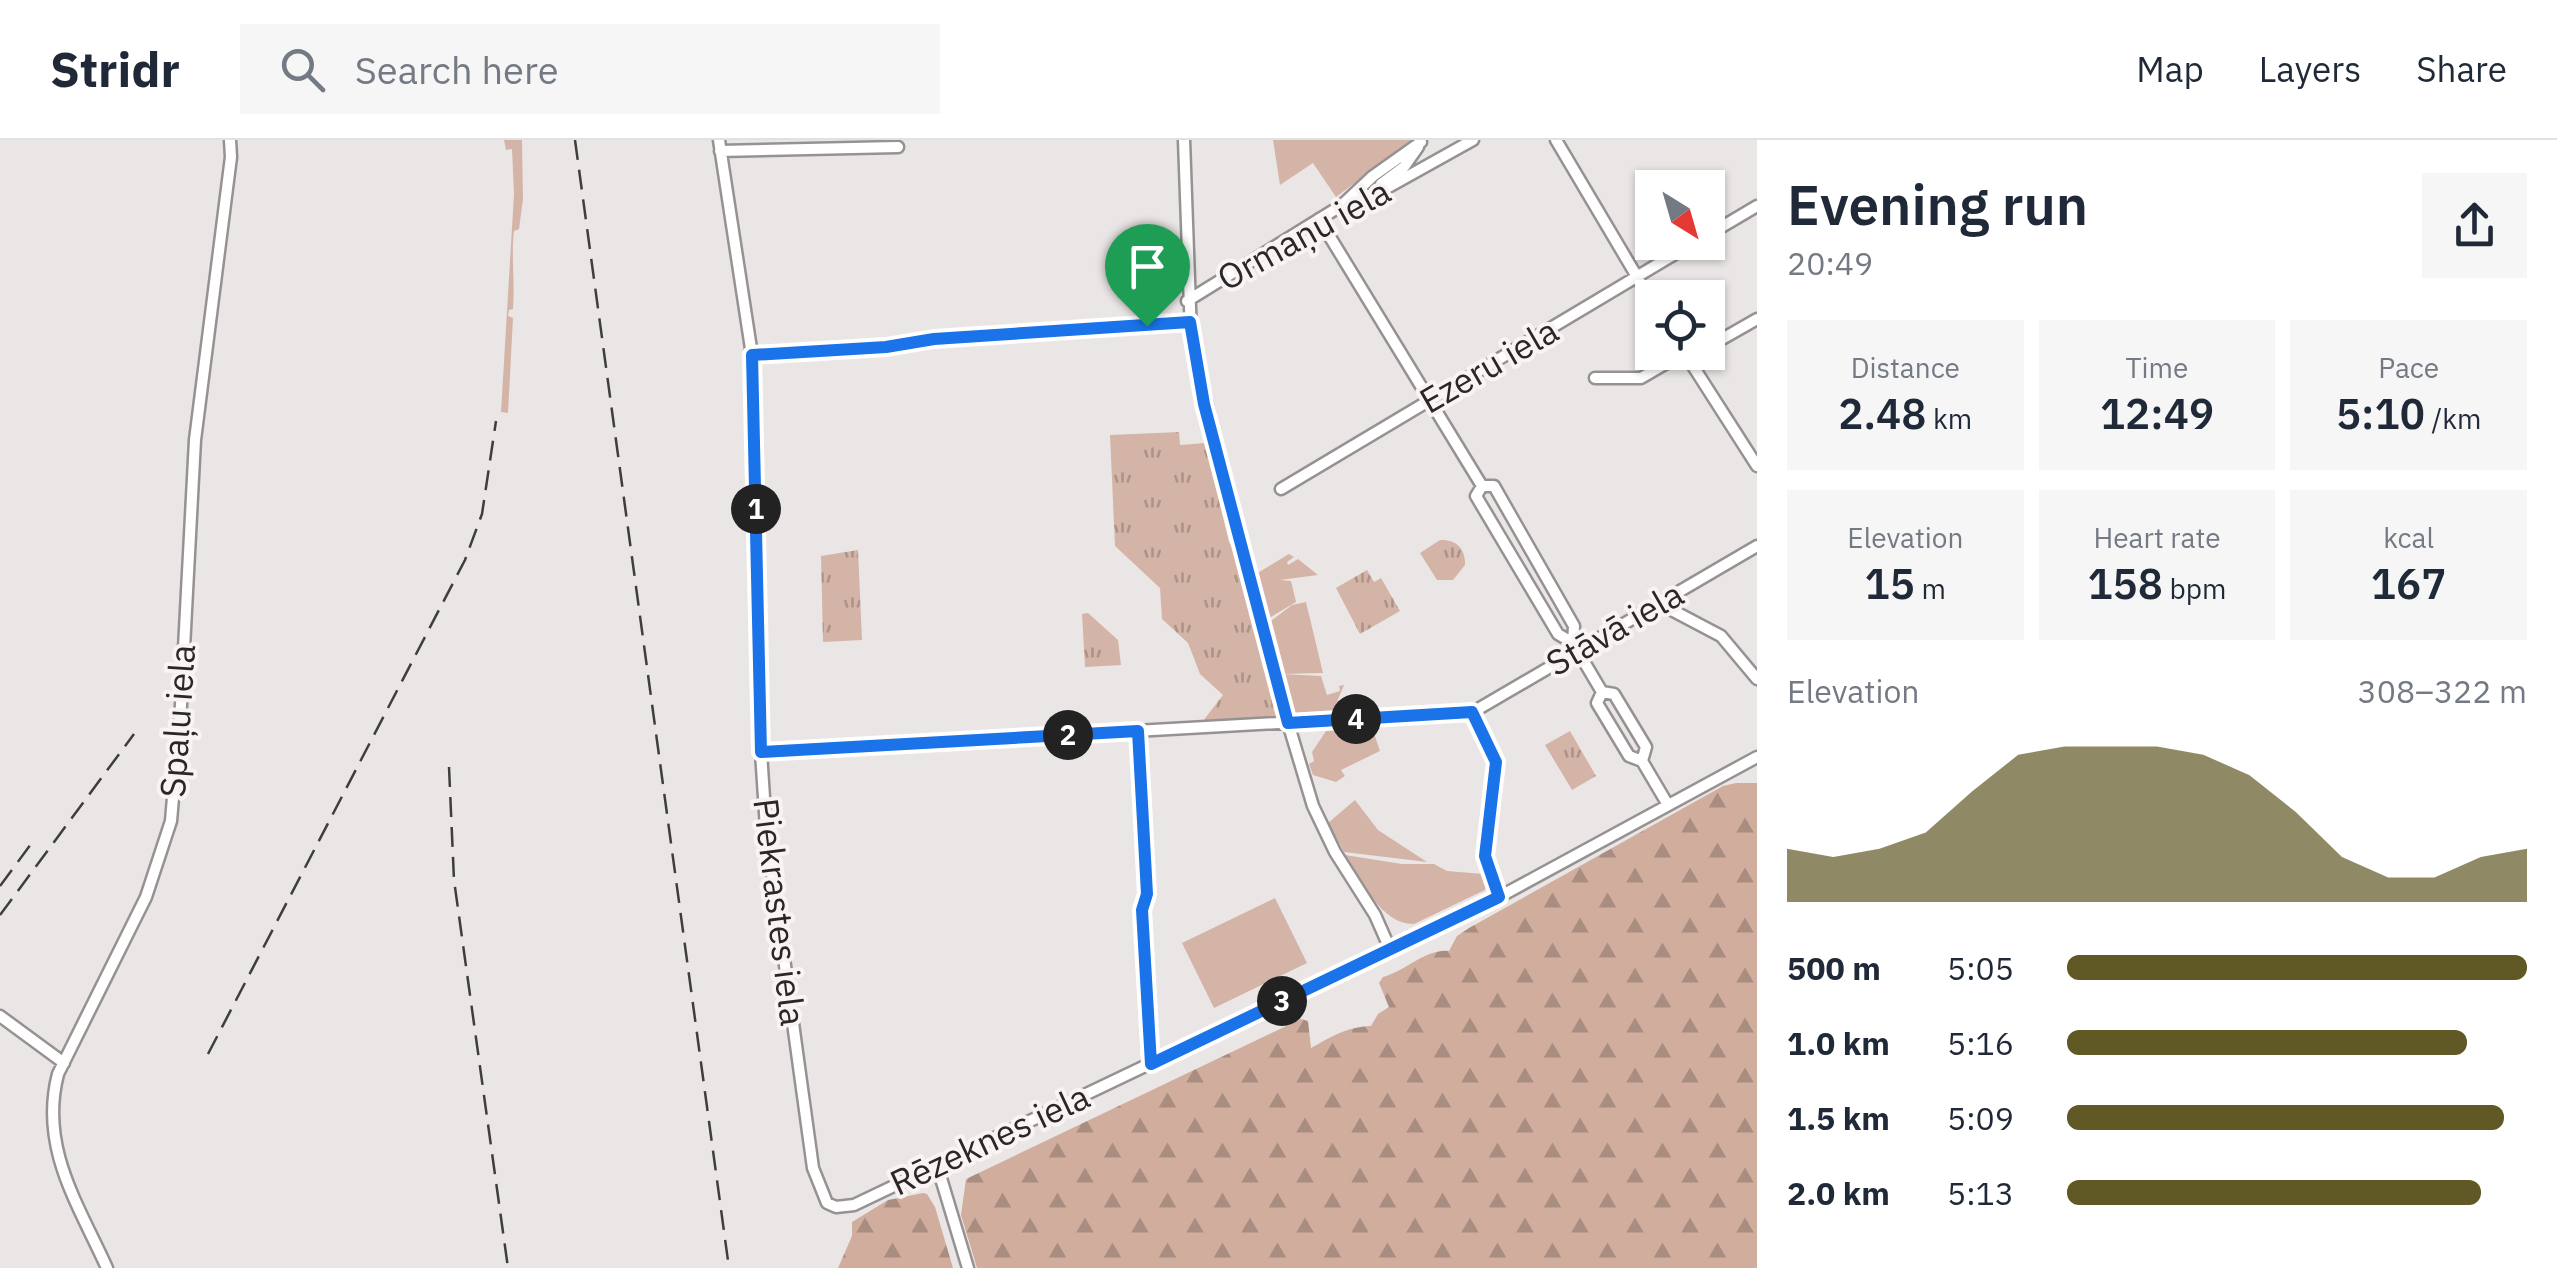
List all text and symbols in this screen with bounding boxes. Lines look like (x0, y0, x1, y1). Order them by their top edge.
search box (240, 24, 940, 114)
text: Stridr (50, 38, 180, 100)
icon: search (275, 42, 330, 97)
text: Search here (355, 45, 559, 94)
text: Map (2136, 46, 2204, 92)
text: Layers (2259, 46, 2361, 92)
text: Share (2416, 46, 2507, 92)
street label: Ormaņu iela (1209, 168, 1398, 301)
text: Evening run (1787, 169, 2088, 240)
north arrow (1635, 170, 1725, 260)
map controls (1635, 170, 1725, 370)
button: share (2422, 173, 2527, 278)
pin (1105, 224, 1190, 327)
icon: arrive (1120, 239, 1175, 294)
text: 20:49 (1787, 242, 1873, 284)
button: locate (1635, 280, 1725, 370)
street label: Ezeru iela (1411, 307, 1566, 423)
text: Distance (1851, 349, 1960, 386)
text: Time (2126, 349, 2188, 386)
text: Pace (2378, 349, 2439, 386)
text: 2.48 (1838, 386, 1927, 441)
text: 12:49 (2100, 386, 2214, 441)
text: 5:10 (2336, 386, 2425, 441)
text: km (1927, 400, 1972, 437)
text: /km (2425, 400, 2481, 437)
pin: 1 (731, 484, 781, 534)
text: 1 (748, 490, 764, 527)
text: Elevation (1847, 519, 1963, 556)
text: Heart rate (2093, 519, 2221, 556)
text: kcal (2383, 519, 2434, 556)
text: 15 (1865, 556, 1915, 611)
text: 158 (2087, 556, 2163, 611)
text: 167 (2371, 556, 2446, 611)
street label: Stāvā iela (1538, 570, 1691, 686)
text: m (1915, 570, 1946, 607)
text: bpm (2163, 570, 2227, 607)
street label: Spaļu iela (149, 643, 205, 799)
text: Elevation (1787, 670, 1920, 712)
text: 308–322 m (2357, 670, 2527, 712)
pin: 4 (1331, 694, 1381, 744)
text: 4 (1348, 700, 1364, 737)
pin: 2 (1043, 710, 1093, 760)
text: 2 (1060, 716, 1076, 753)
street label: Piekrastes iela (743, 796, 817, 1028)
text: 500 m (1787, 947, 1881, 989)
text: 5:05 (1947, 947, 2014, 989)
pin: 3 (1257, 976, 1307, 1026)
text: 3 (1274, 982, 1290, 1019)
text: 1.0 km (1787, 1022, 1890, 1064)
text: 5:16 (1947, 1022, 2014, 1064)
street label: Rēzeknes iela (882, 1073, 1097, 1205)
text: 1.5 km (1787, 1097, 1890, 1139)
text: 5:09 (1947, 1097, 2014, 1139)
text: 2.0 km (1787, 1172, 1890, 1214)
text: 5:13 (1947, 1172, 2014, 1214)

